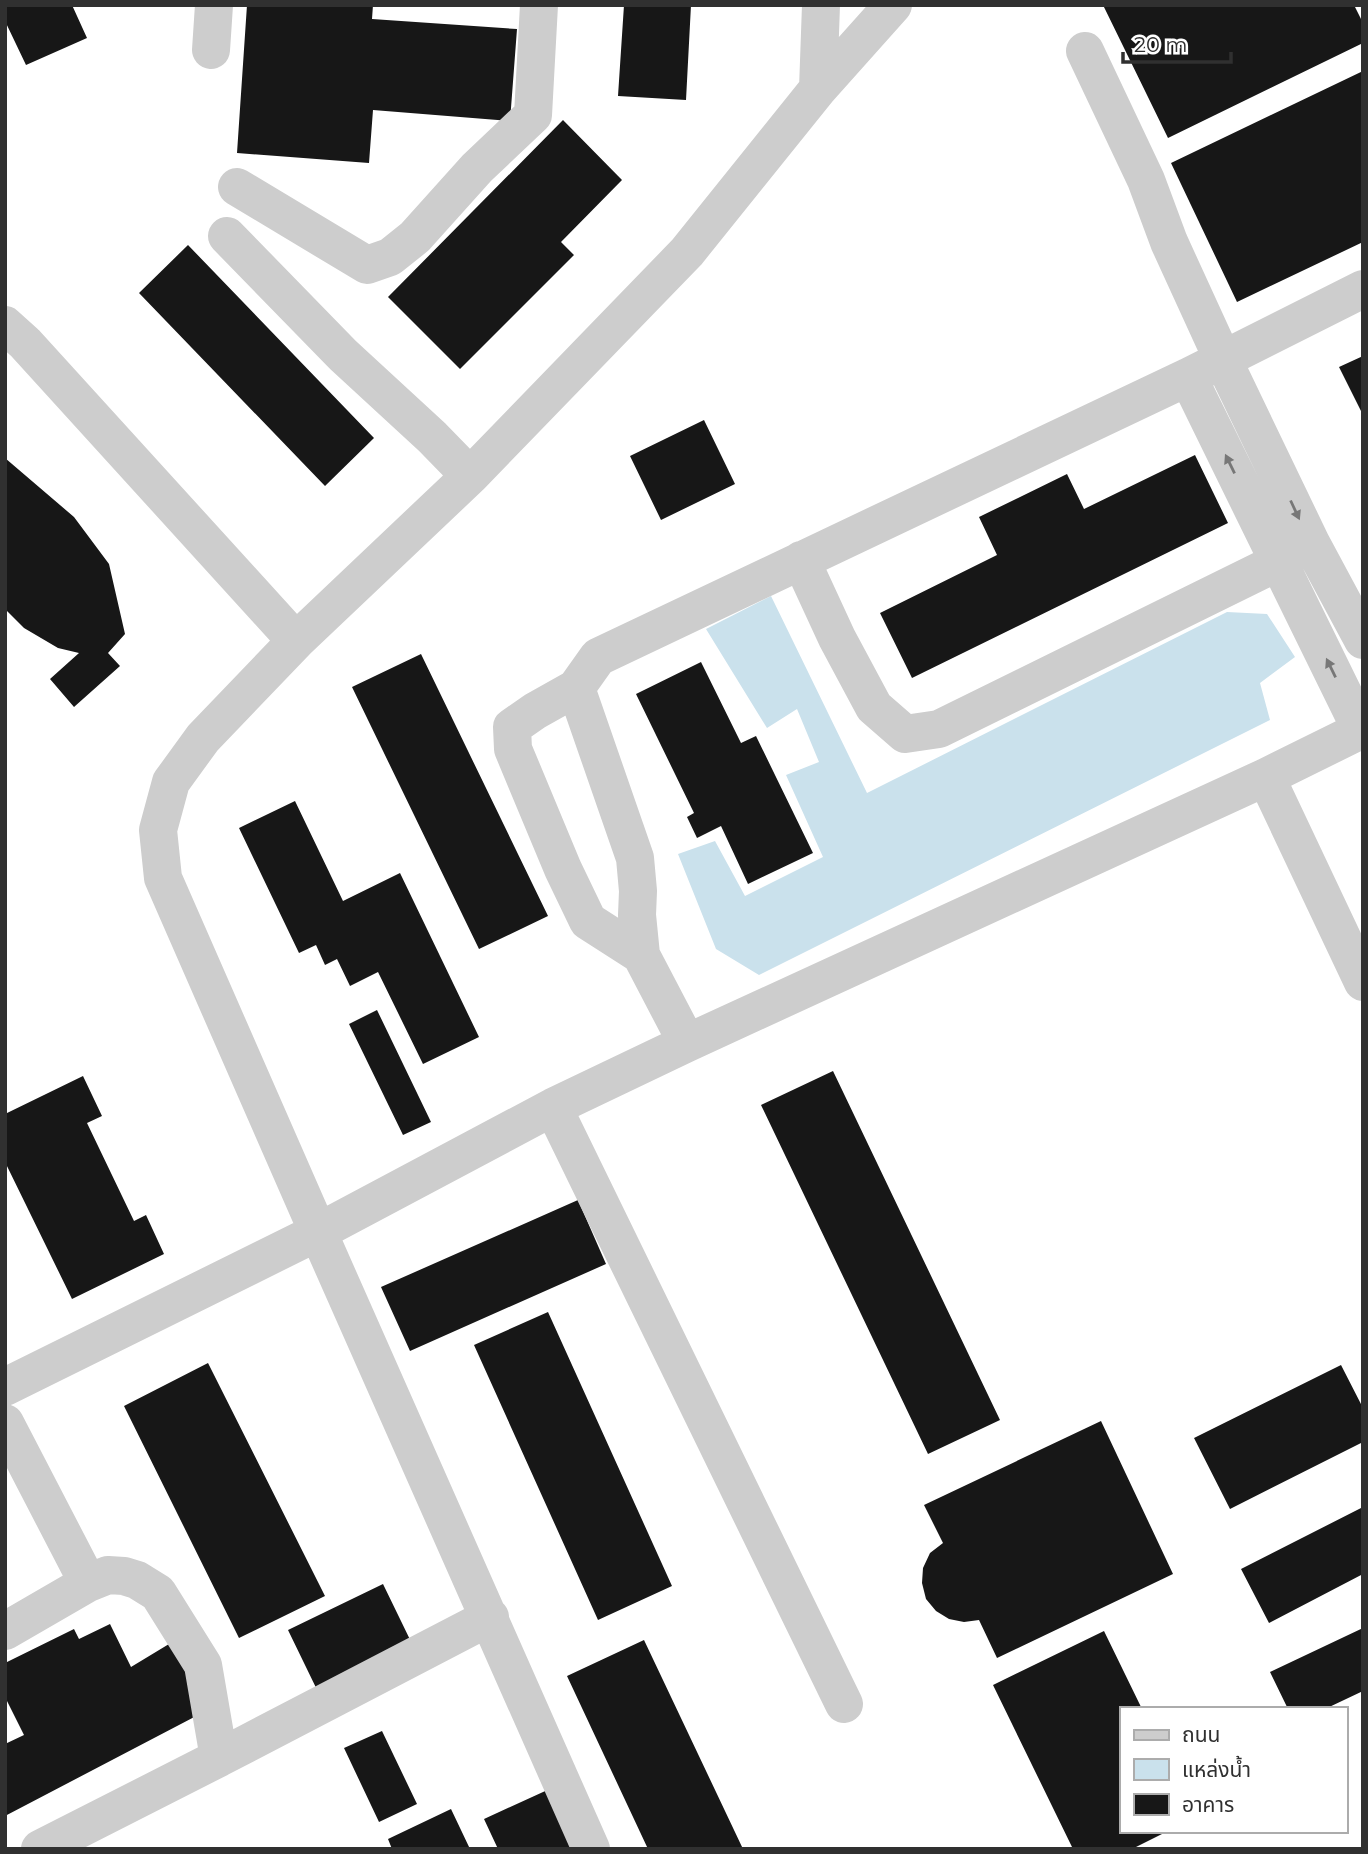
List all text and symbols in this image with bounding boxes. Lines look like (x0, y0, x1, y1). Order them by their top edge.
scale bar (1123, 21, 1232, 65)
text: 20 m (1134, 32, 1188, 57)
one-way arrow (1225, 454, 1236, 474)
one-way arrow (1289, 500, 1301, 520)
one-way arrow (1325, 658, 1336, 678)
legend (1120, 1707, 1347, 1833)
text: ถนน (1182, 1722, 1220, 1747)
text: แหล่งน้ำ (1182, 1755, 1251, 1782)
text: อาคาร (1182, 1792, 1234, 1817)

